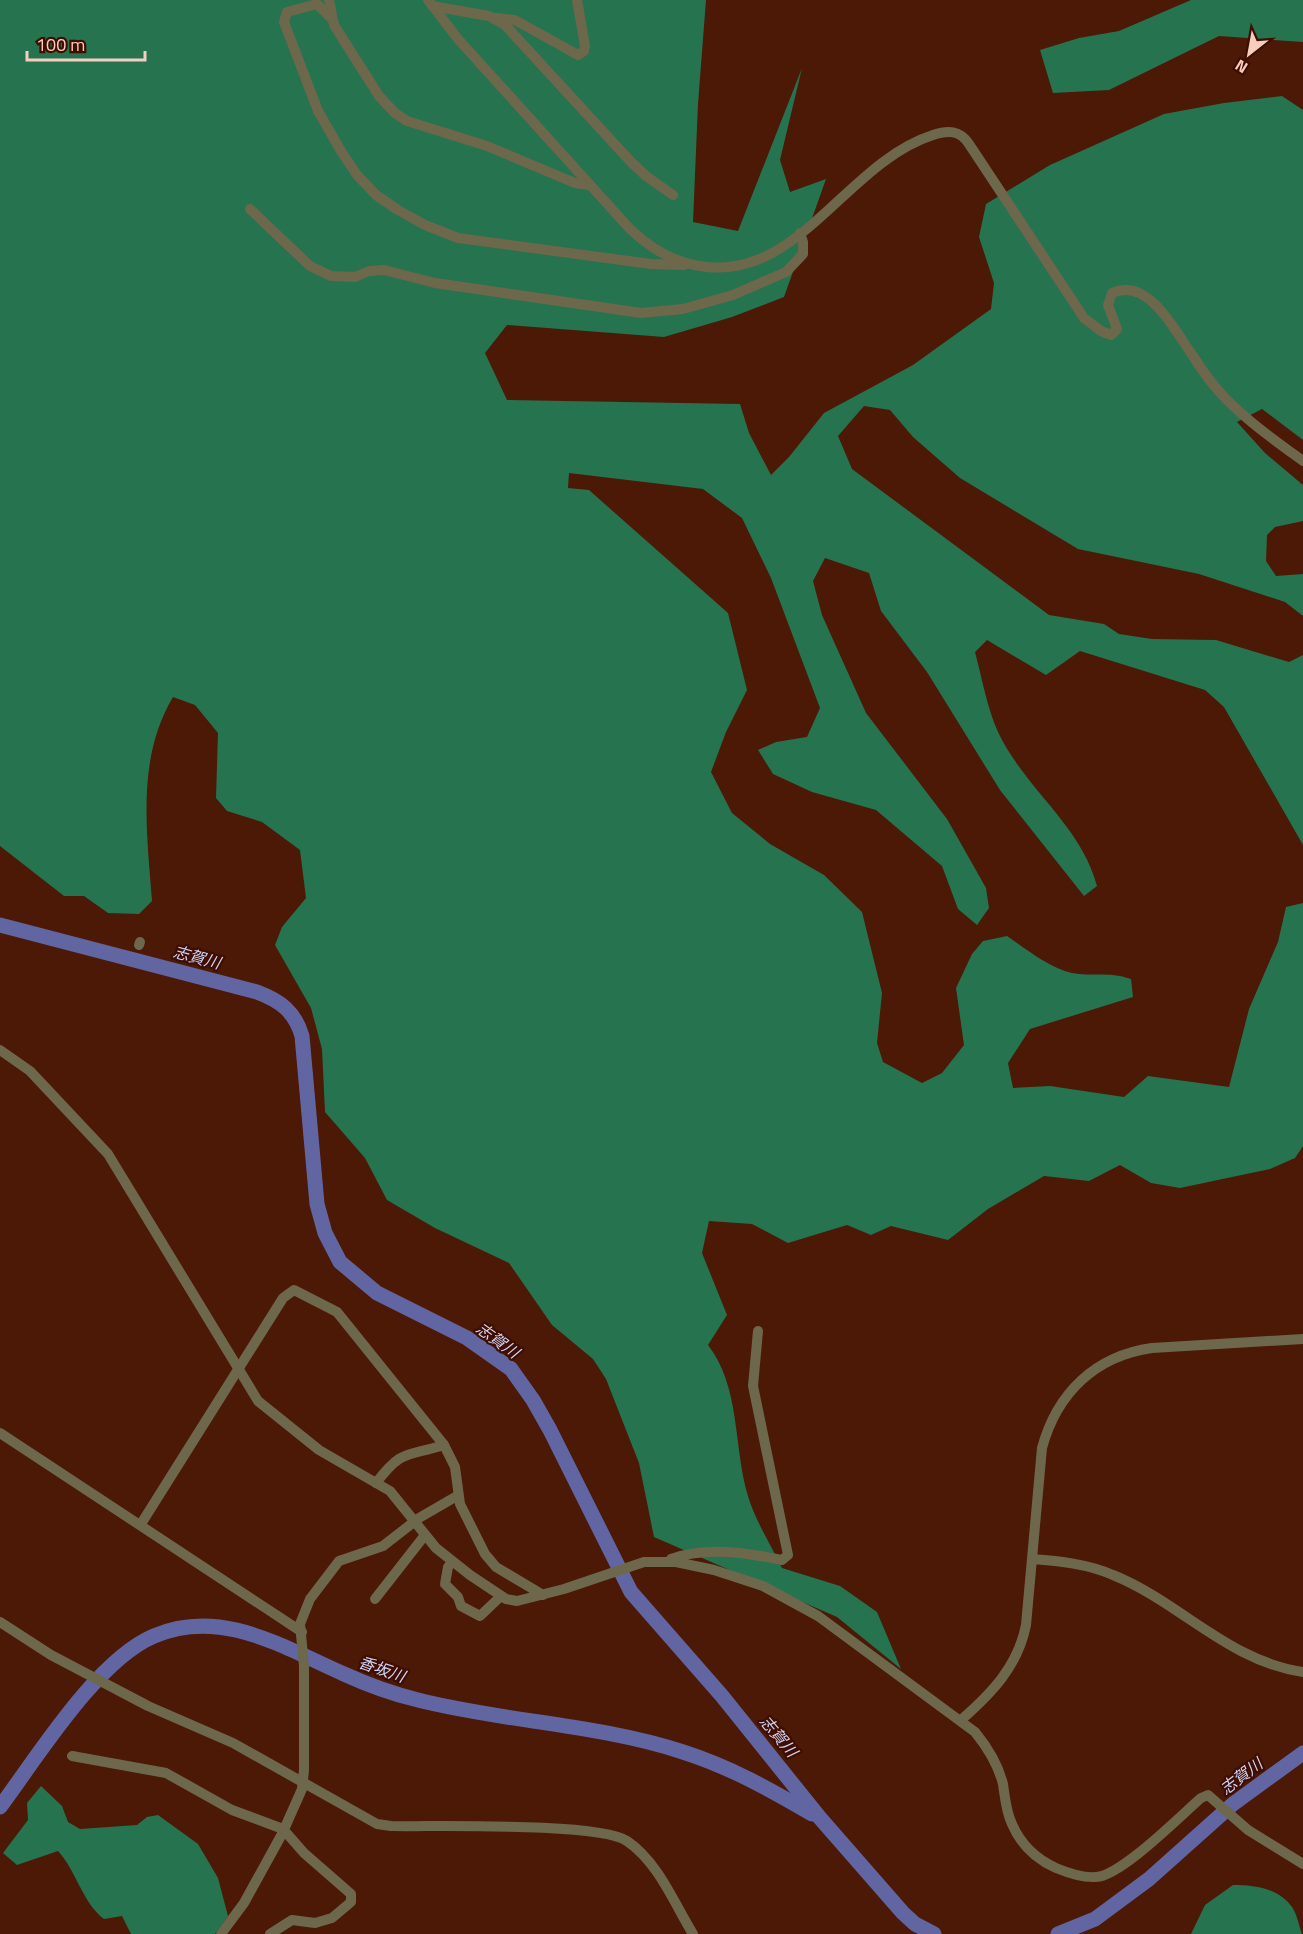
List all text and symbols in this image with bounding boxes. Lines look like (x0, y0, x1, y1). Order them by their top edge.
scale bar (27, 24, 146, 62)
north arrow (1219, 24, 1279, 84)
text: 100 m (36, 31, 85, 58)
text: N (1230, 54, 1252, 80)
water label: 志賀川 (171, 939, 225, 975)
water label: 志賀川 (472, 1316, 526, 1365)
water label: 香坂川 (355, 1650, 410, 1689)
water label: 志賀川 (754, 1710, 805, 1764)
water label: 志賀川 (1215, 1751, 1269, 1800)

